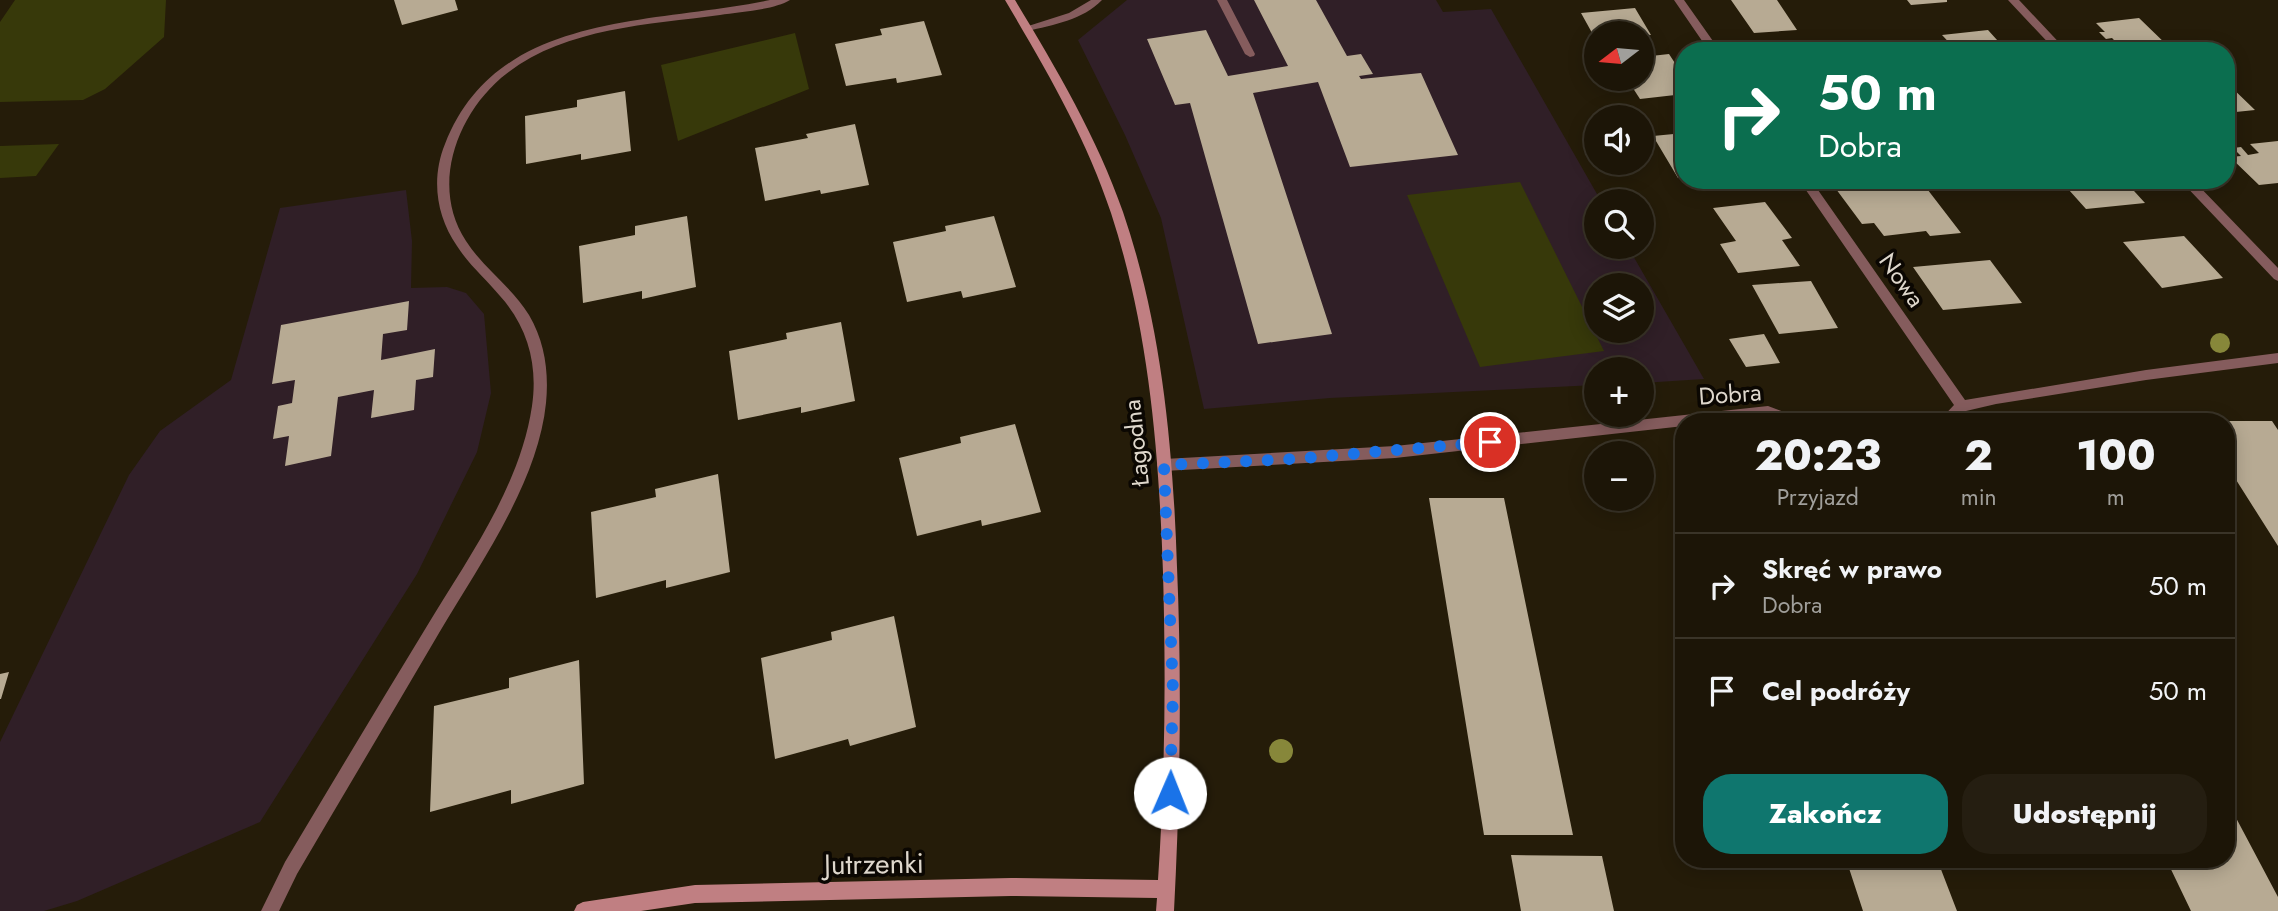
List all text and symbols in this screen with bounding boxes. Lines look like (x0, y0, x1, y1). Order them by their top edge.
north arrow (1584, 21, 1654, 91)
map controls (1584, 21, 1654, 511)
text: 50 m (1818, 58, 1937, 128)
icon: right (1703, 70, 1794, 161)
button: sound (1584, 105, 1654, 175)
text: Dobra (1818, 123, 1902, 169)
button: search (1584, 189, 1654, 259)
street label: Nowa (1871, 246, 1933, 314)
button: layers (1584, 273, 1654, 343)
button: + (1584, 357, 1654, 427)
street label: Dobra (1697, 374, 1763, 414)
street label: Łagodna (1114, 398, 1158, 489)
pin (1460, 412, 1520, 472)
icon: arrive (1471, 423, 1509, 461)
text: 20:23 (1754, 425, 1881, 486)
text: 2 (1964, 425, 1993, 486)
text: 100 (2076, 425, 2156, 486)
button: − (1584, 441, 1654, 511)
text: Przyjazd (1777, 480, 1859, 514)
text: min (1961, 480, 1997, 514)
text: m (2107, 480, 2125, 514)
text: Skręć w prawo (1762, 550, 1942, 588)
icon: right (1703, 567, 1741, 605)
text: 50 m (2149, 567, 2207, 605)
text: Dobra (1762, 588, 1822, 622)
icon: arrive (1703, 672, 1741, 710)
text: Cel podróży (1762, 672, 1910, 710)
text: 50 m (2149, 672, 2207, 710)
position arrow (1133, 756, 1207, 830)
button: Zakończ (1703, 774, 1948, 854)
button: Udostępnij (1962, 774, 2207, 854)
street label: Jutrzenki (820, 843, 924, 885)

